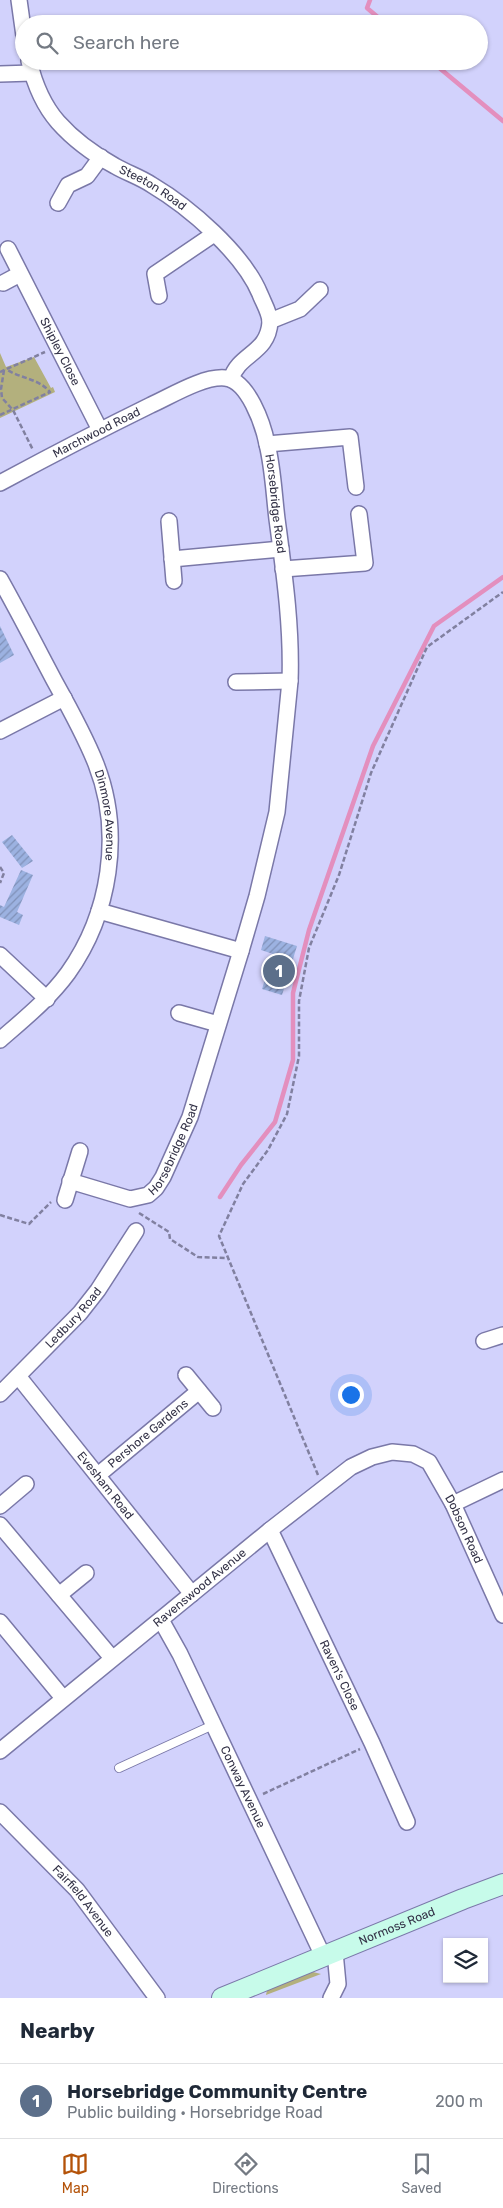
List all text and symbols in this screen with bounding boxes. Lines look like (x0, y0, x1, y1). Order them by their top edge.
search box (15, 15, 488, 70)
icon: search (33, 29, 61, 57)
text: Search here (73, 31, 180, 54)
street label: Steeton Road (117, 162, 189, 213)
street label: Shipley Close (37, 315, 83, 388)
street label: Marchwood Road (51, 404, 143, 461)
street label: Horsebridge Road (262, 453, 288, 554)
street label: Dinmore Avenue (92, 768, 117, 861)
pin: 1 (263, 952, 295, 990)
street label: Horsebridge Road (146, 1102, 201, 1198)
street label: Ledbury Road (42, 1284, 104, 1351)
your location (338, 1382, 364, 1408)
street label: Pershore Gardens (105, 1396, 191, 1471)
street label: Evesham Road (74, 1449, 137, 1522)
street label: Dobson Road (442, 1492, 486, 1565)
street label: Ravenswood Avenue (150, 1545, 249, 1630)
street label: Raven's Close (317, 1638, 363, 1713)
street label: Conway Avenue (218, 1744, 268, 1830)
street label: Fairfield Avenue (50, 1862, 117, 1940)
street label: Normoss Road (357, 1904, 437, 1948)
map controls (443, 1938, 488, 1983)
button: layers (443, 1938, 488, 1983)
text: Nearby (20, 2018, 95, 2043)
text: Horsebridge Community Centre (67, 2080, 367, 2103)
text: 1 (32, 2092, 40, 2111)
text: 200 m (435, 2092, 483, 2111)
text: Public building · Horsebridge Road (67, 2103, 323, 2122)
tab: Map (61, 2150, 89, 2197)
tab: Directions (212, 2150, 279, 2197)
tab: Saved (402, 2150, 442, 2197)

